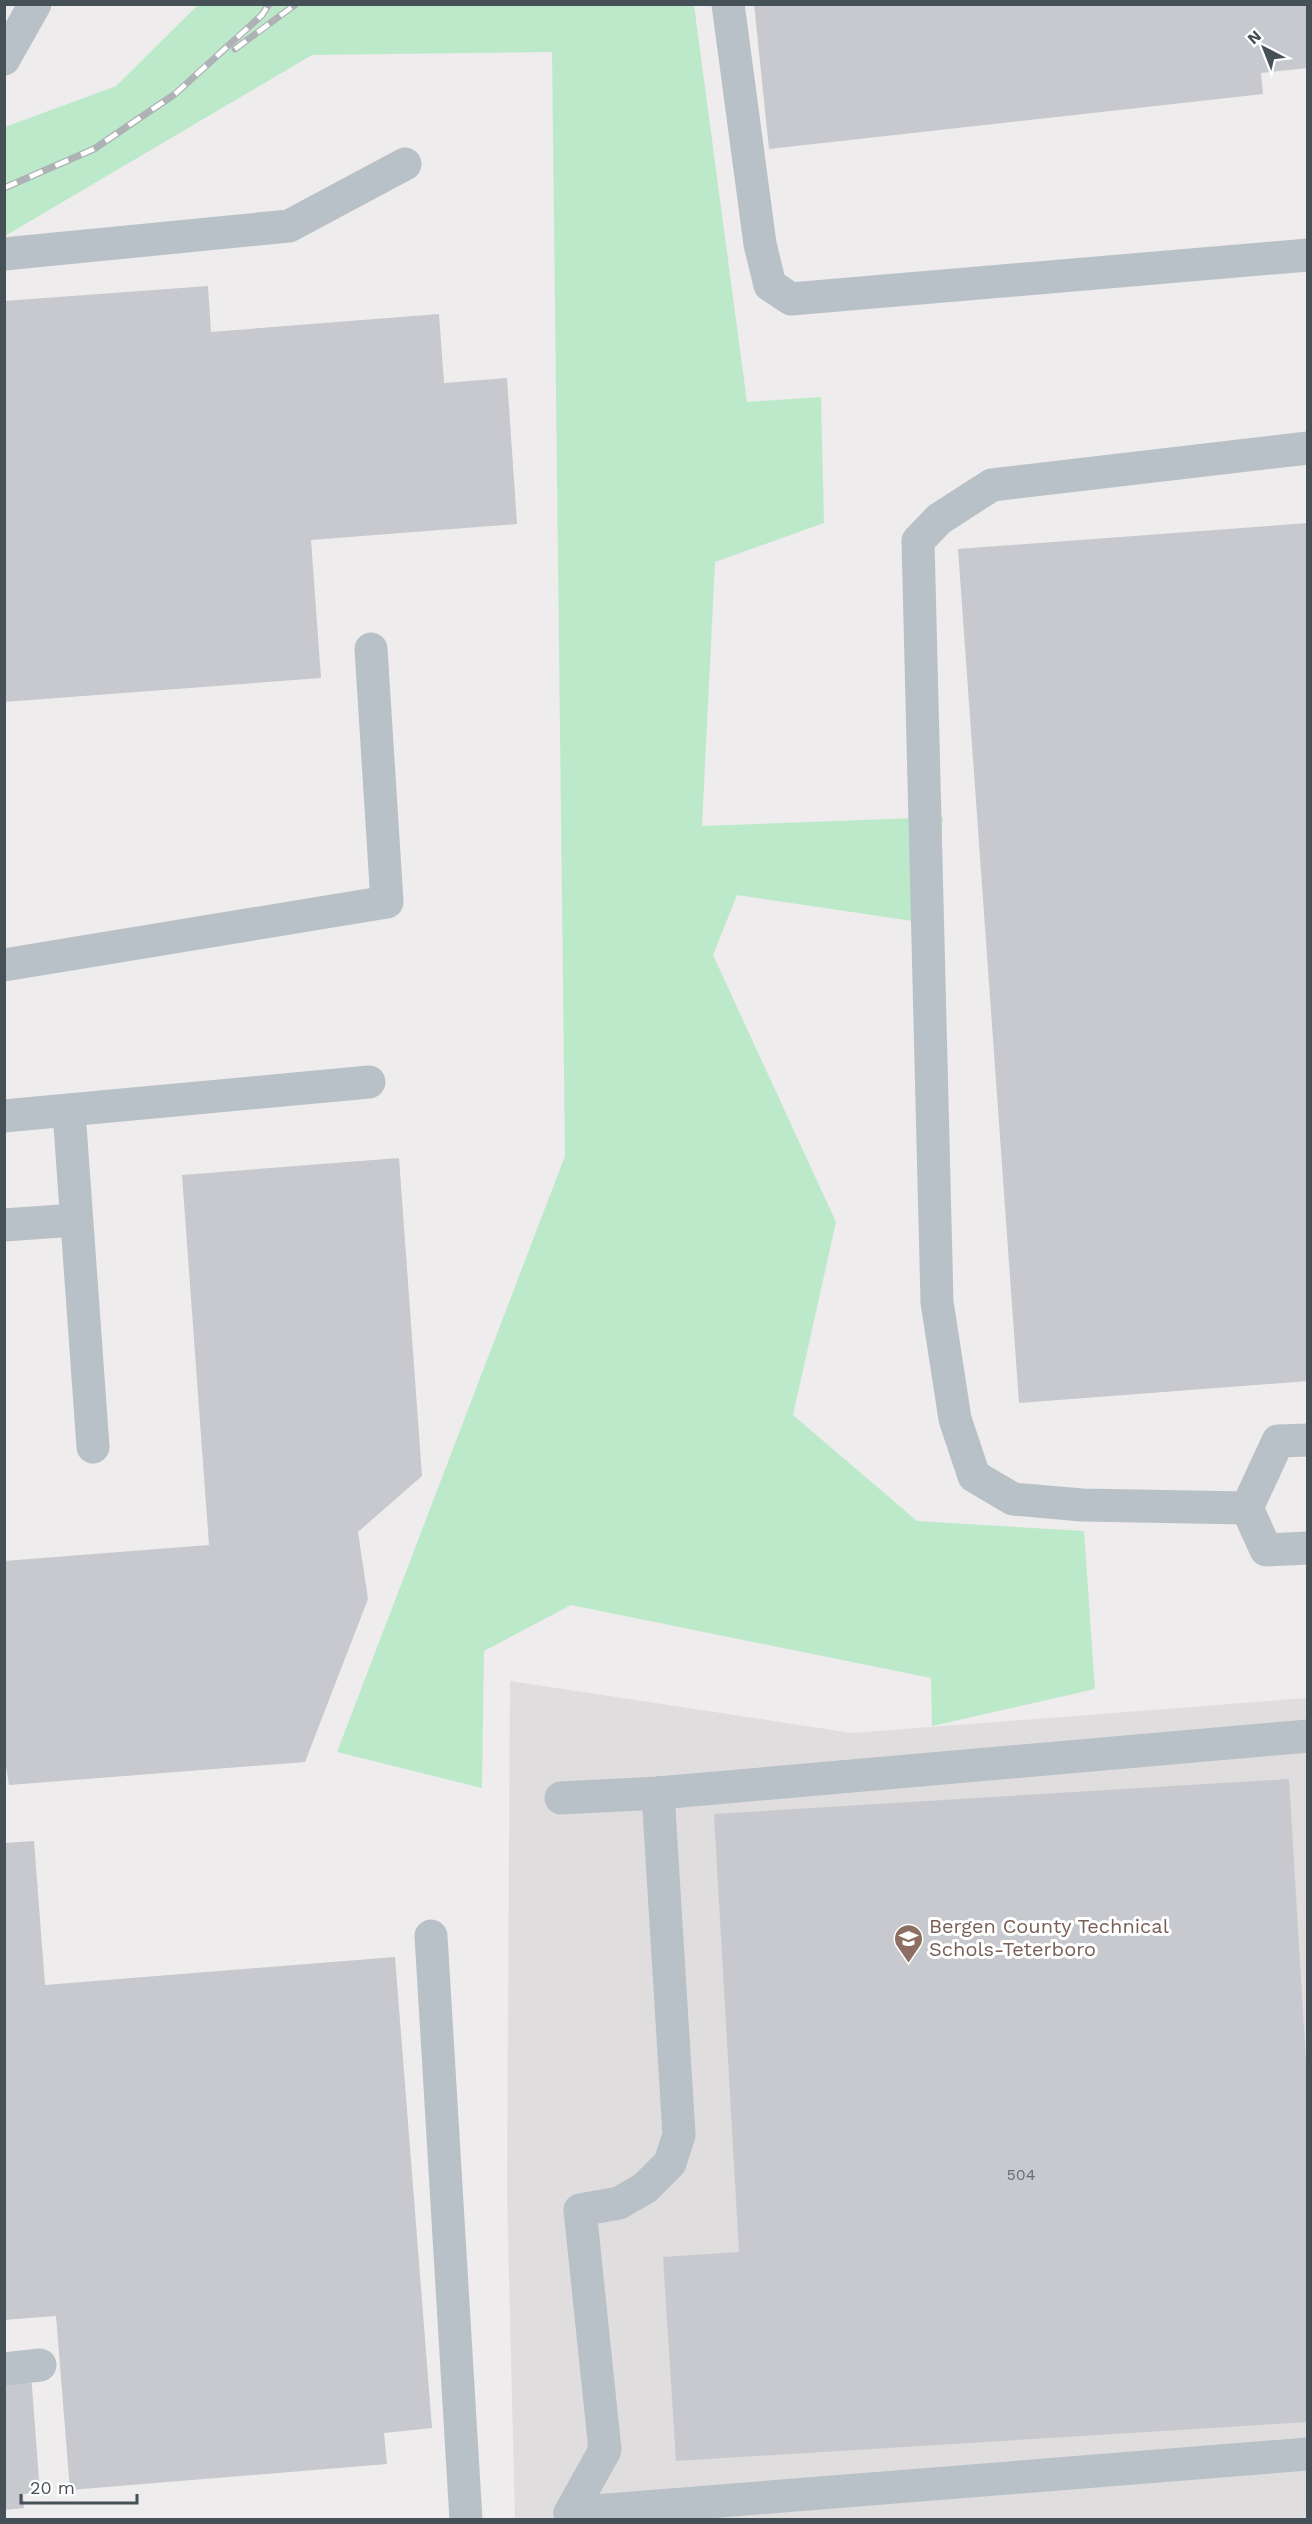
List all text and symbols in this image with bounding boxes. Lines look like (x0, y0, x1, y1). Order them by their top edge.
north arrow (1234, 18, 1294, 78)
text: N (1244, 26, 1265, 48)
place label: Bergen County Technical Schols-Teterboro (929, 1914, 1169, 1961)
school or university icon: Bergen County Technical Schols-Teterboro (892, 1922, 924, 1964)
house number: 504 (1006, 2165, 1036, 2184)
scale bar (21, 2467, 136, 2505)
text: 20 m (30, 2477, 75, 2498)

